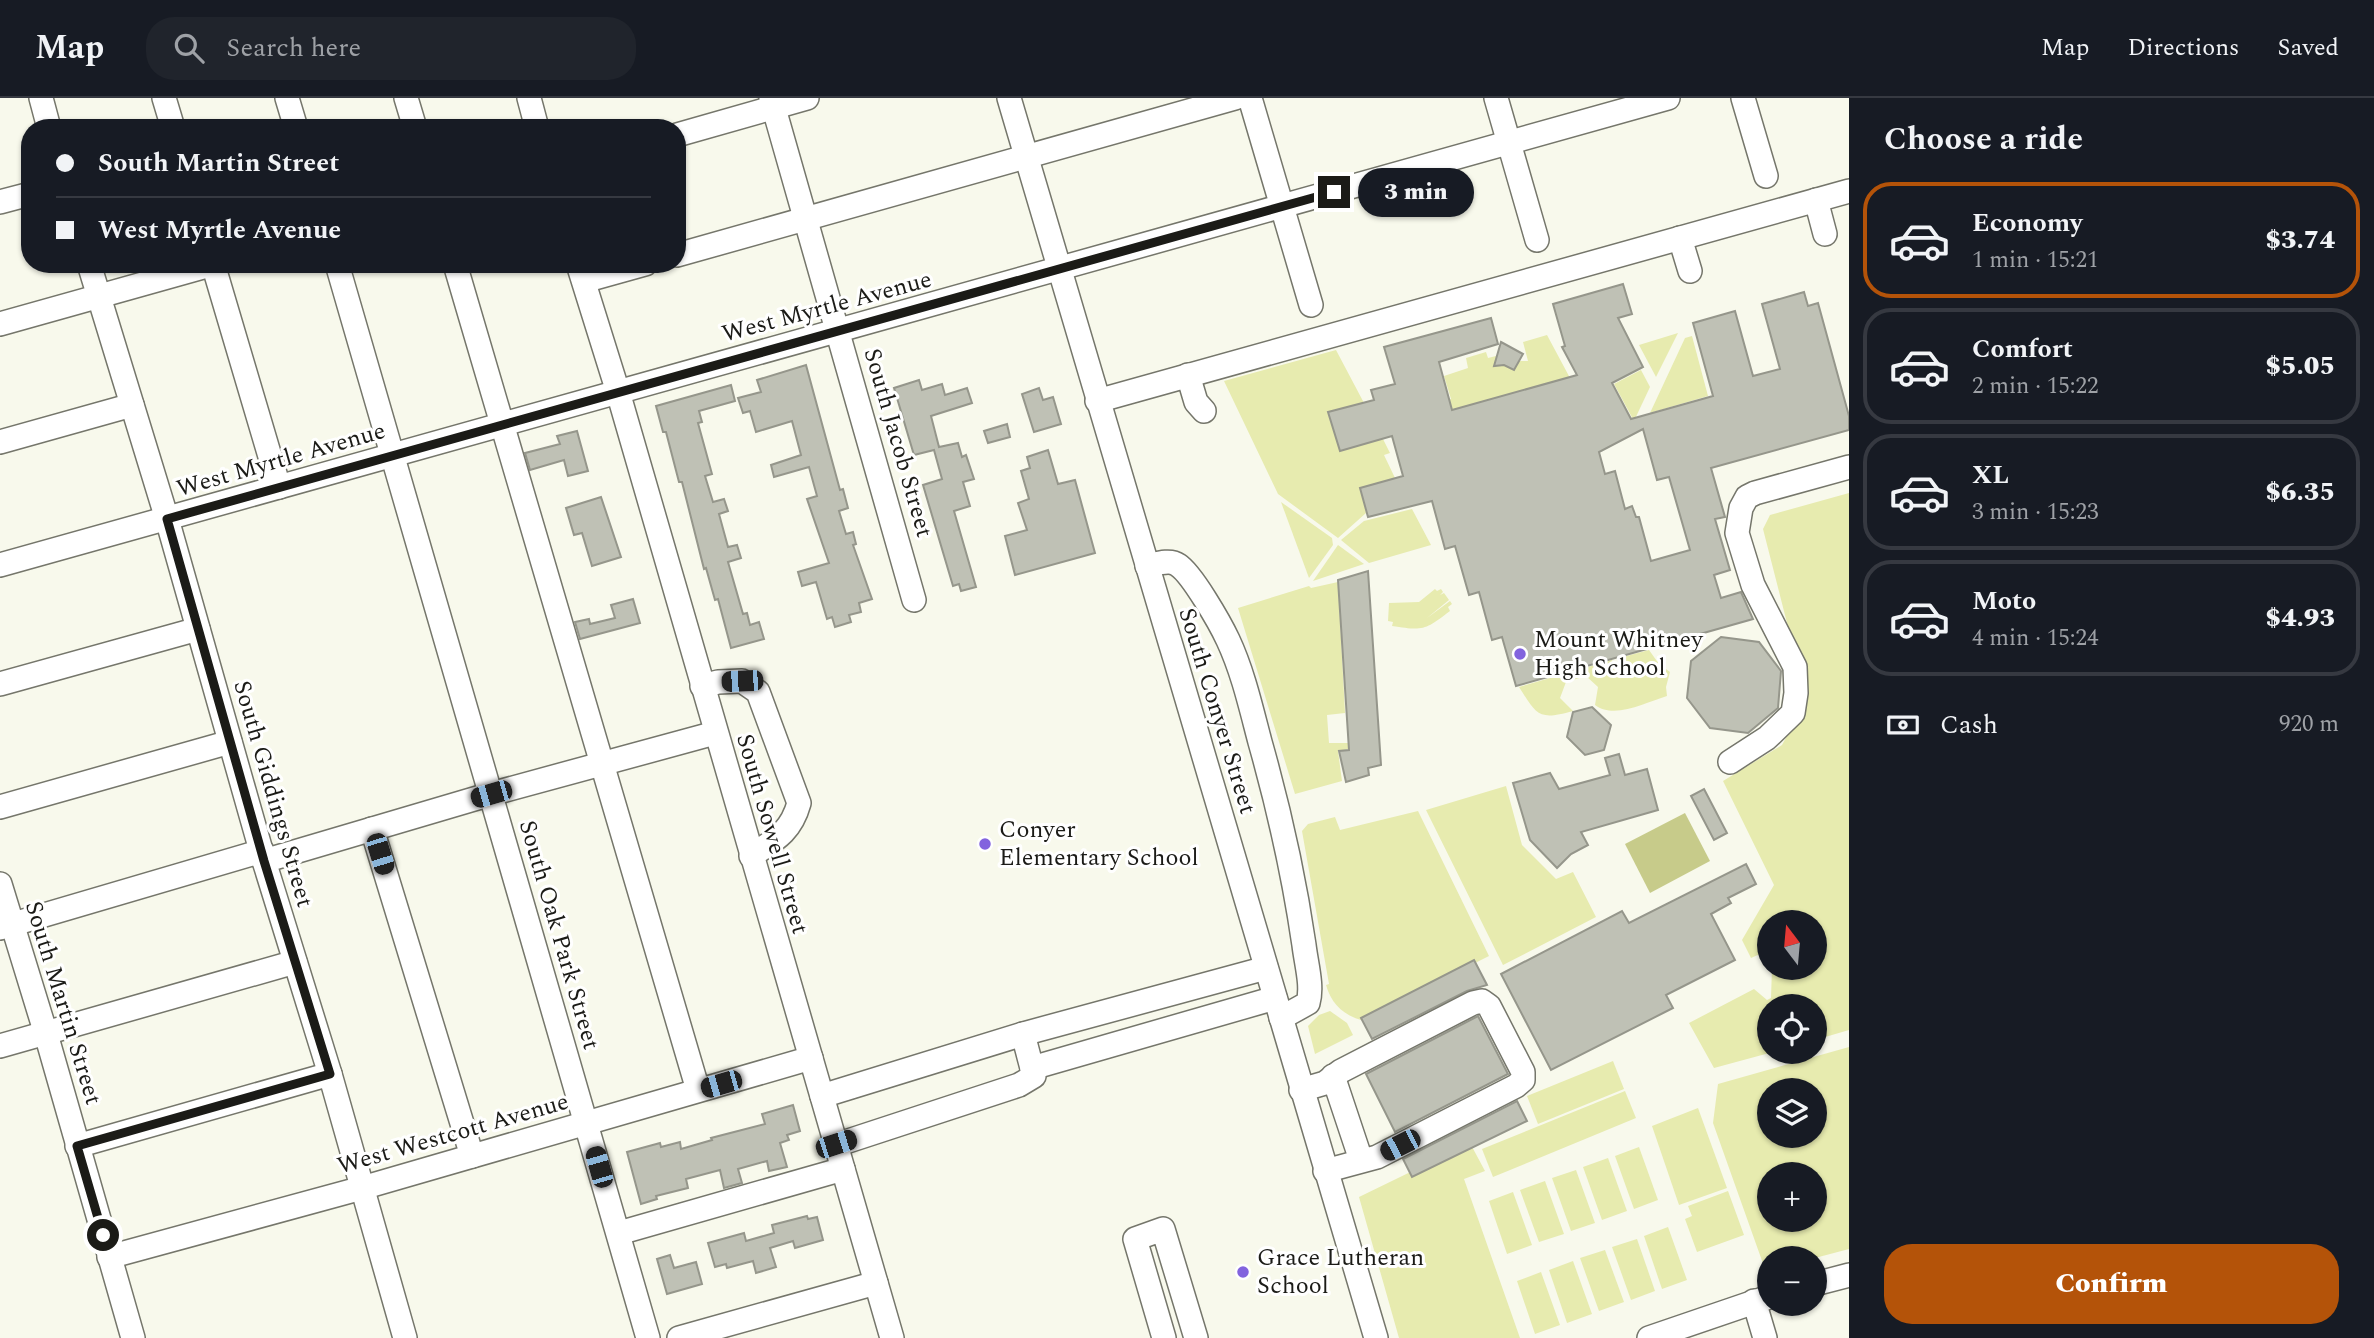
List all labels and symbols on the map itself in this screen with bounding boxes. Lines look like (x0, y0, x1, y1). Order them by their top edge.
callout: 3 min (1358, 168, 1474, 217)
route end (1318, 176, 1350, 208)
street label: West Myrtle Avenue (718, 262, 936, 352)
street label: South Jacob Street (854, 344, 942, 542)
street label: West Myrtle Avenue (172, 413, 390, 507)
street label: South Conyer Street (1169, 603, 1265, 819)
place label: Mount Whitney High School (1534, 622, 1704, 686)
marker: Mount Whitney High School (1512, 646, 1528, 662)
car (721, 670, 764, 692)
street label: South Giddings Street (223, 676, 323, 912)
street label: South Sowell Street (726, 730, 818, 938)
car (468, 778, 515, 810)
place label: Conyer Elementary School (999, 812, 1199, 876)
street label: South Oak Park Street (509, 816, 609, 1054)
car (364, 831, 397, 877)
marker: Conyer Elementary School (977, 836, 993, 852)
street label: South Martin Street (15, 897, 111, 1109)
north arrow (1757, 910, 1827, 980)
car (698, 1068, 745, 1100)
street label: West Westcott Avenue (333, 1084, 573, 1184)
car (1377, 1126, 1424, 1164)
car (813, 1128, 860, 1160)
car (584, 1144, 615, 1190)
route start (87, 1219, 119, 1251)
place label: Grace Lutheran School (1257, 1240, 1424, 1304)
marker: Grace Lutheran School (1235, 1264, 1251, 1280)

